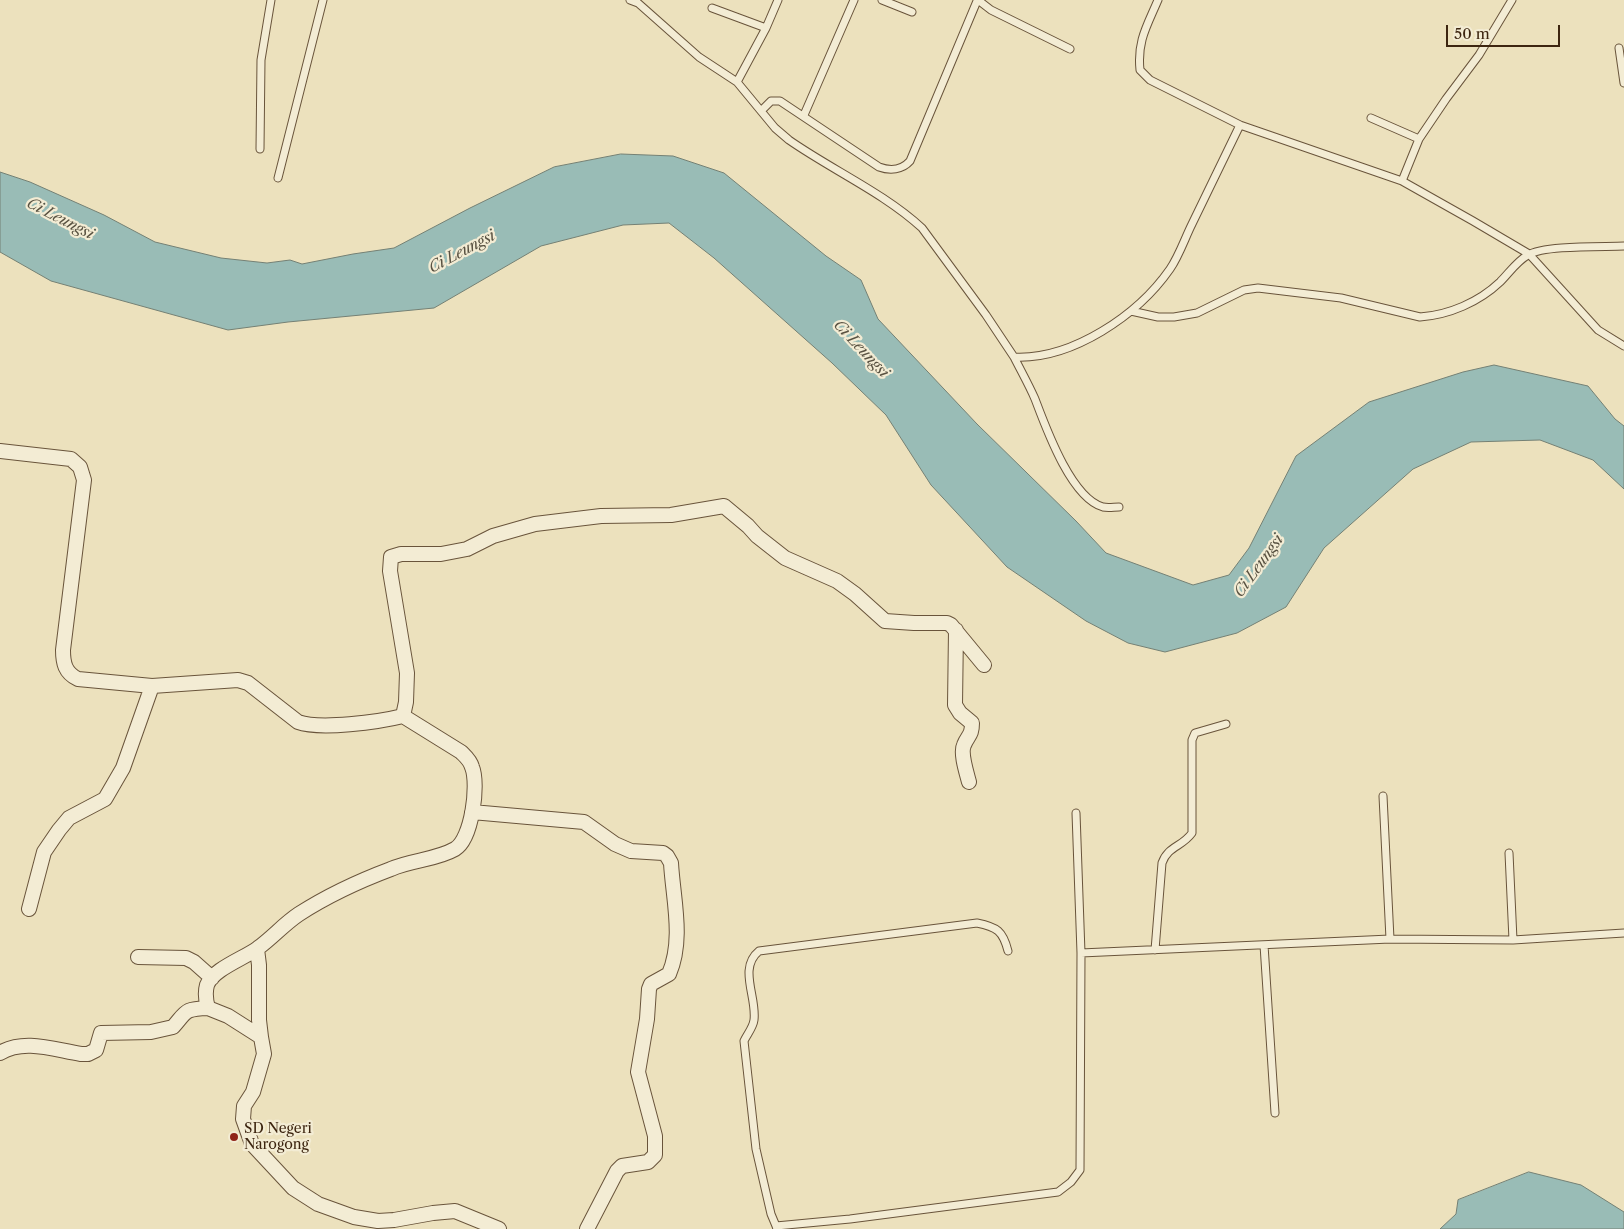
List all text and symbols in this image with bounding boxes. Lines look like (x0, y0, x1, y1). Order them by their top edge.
scale bar (1449, 15, 1563, 47)
text: 50 m (1454, 24, 1490, 43)
water label: Ci Leungsi (24, 194, 96, 244)
water label: Ci Leungsi (426, 227, 498, 277)
water label: Ci Leungsi (830, 316, 892, 382)
water label: Ci Leungsi (1230, 531, 1288, 601)
place label: SD Negeri Narogong (244, 1121, 312, 1154)
marker: SD Negeri Narogong (228, 1131, 240, 1143)

